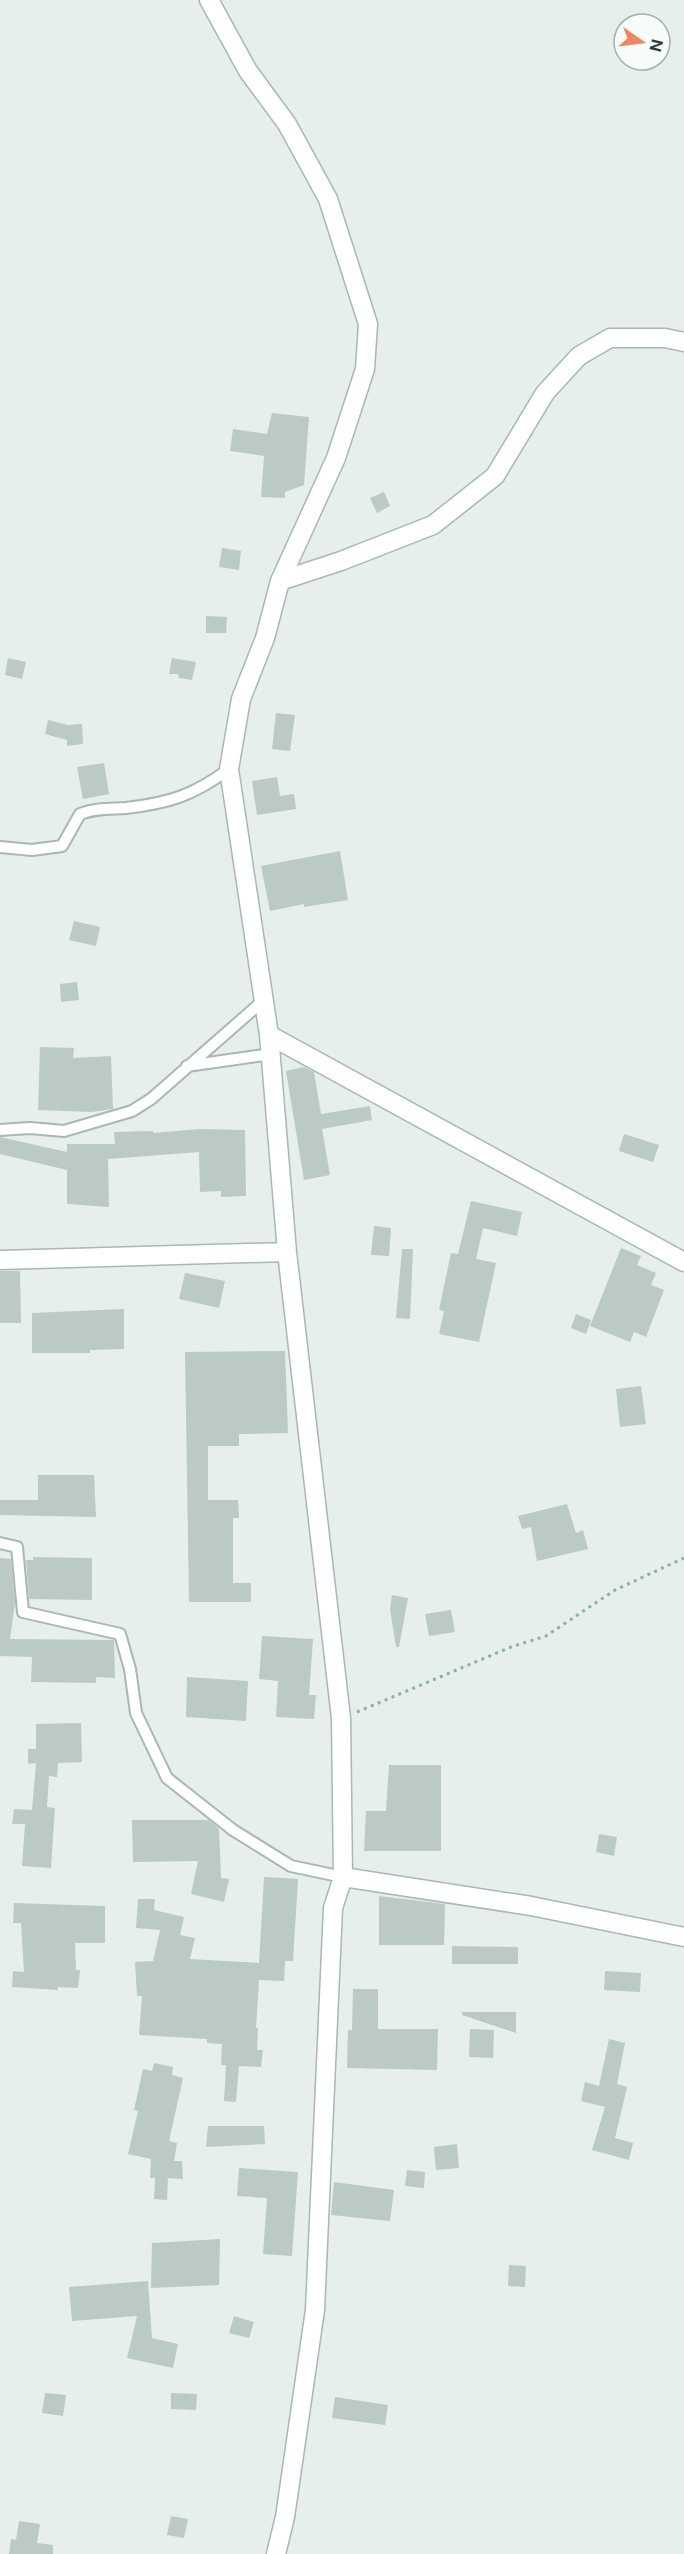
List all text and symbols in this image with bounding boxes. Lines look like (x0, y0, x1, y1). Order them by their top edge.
north arrow (612, 12, 672, 72)
text: N (645, 37, 667, 54)

